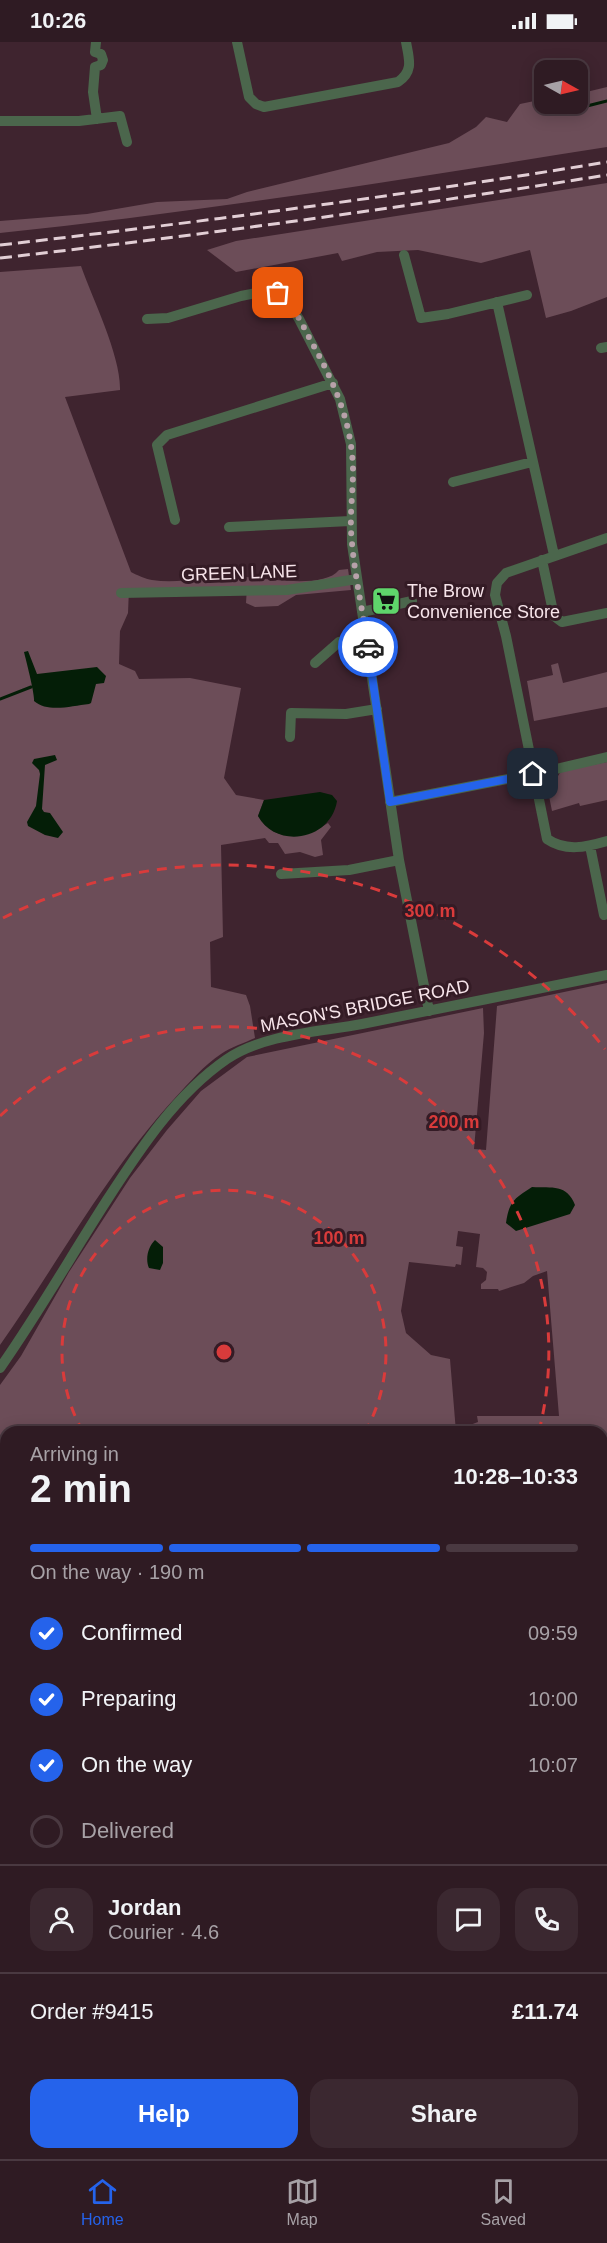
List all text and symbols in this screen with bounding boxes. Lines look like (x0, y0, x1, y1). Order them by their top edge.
text: 10:26 (30, 8, 86, 33)
north arrow (534, 60, 588, 114)
map controls (534, 60, 588, 114)
pin (252, 267, 303, 318)
icon: bag (261, 276, 294, 309)
street label: GREEN LANE (181, 561, 297, 585)
place label: The Brow Convenience Store (407, 581, 560, 622)
supermarket icon: The Brow Convenience Store (370, 585, 402, 617)
courier (338, 617, 398, 677)
icon: car (352, 631, 385, 664)
pin (507, 748, 558, 799)
icon: home (516, 757, 549, 790)
text: 300 m (404, 901, 456, 921)
street label: MASON'S BRIDGE ROAD (259, 976, 471, 1036)
text: 200 m (428, 1112, 480, 1132)
text: 100 m (313, 1228, 365, 1248)
centre of rings (214, 1342, 234, 1362)
text: Arriving in (30, 1443, 119, 1465)
text: 10:28–10:33 (453, 1464, 578, 1489)
text: 2 min (30, 1467, 132, 1510)
text: On the way · 190 m (30, 1561, 205, 1583)
icon: check (30, 1617, 63, 1650)
text: Confirmed (81, 1620, 182, 1645)
text: 09:59 (528, 1622, 578, 1644)
icon: check (30, 1683, 63, 1716)
text: Preparing (81, 1686, 176, 1711)
text: 10:00 (528, 1688, 578, 1710)
icon: check (30, 1749, 63, 1782)
text: On the way (81, 1752, 192, 1777)
text: 10:07 (528, 1754, 578, 1776)
text: Delivered (81, 1818, 174, 1843)
button: person (30, 1888, 93, 1951)
button: chat (437, 1888, 500, 1951)
button: phone (515, 1888, 578, 1951)
text: Jordan (108, 1895, 181, 1920)
text: Courier · 4.6 (108, 1921, 219, 1943)
text: Order #9415 (30, 1999, 154, 2024)
text: £11.74 (512, 1999, 578, 2024)
button: Help (30, 2079, 298, 2148)
button: Share (310, 2079, 578, 2148)
tab: Home (81, 2175, 124, 2229)
tab: Map (286, 2175, 319, 2229)
tab: Saved (481, 2175, 526, 2229)

